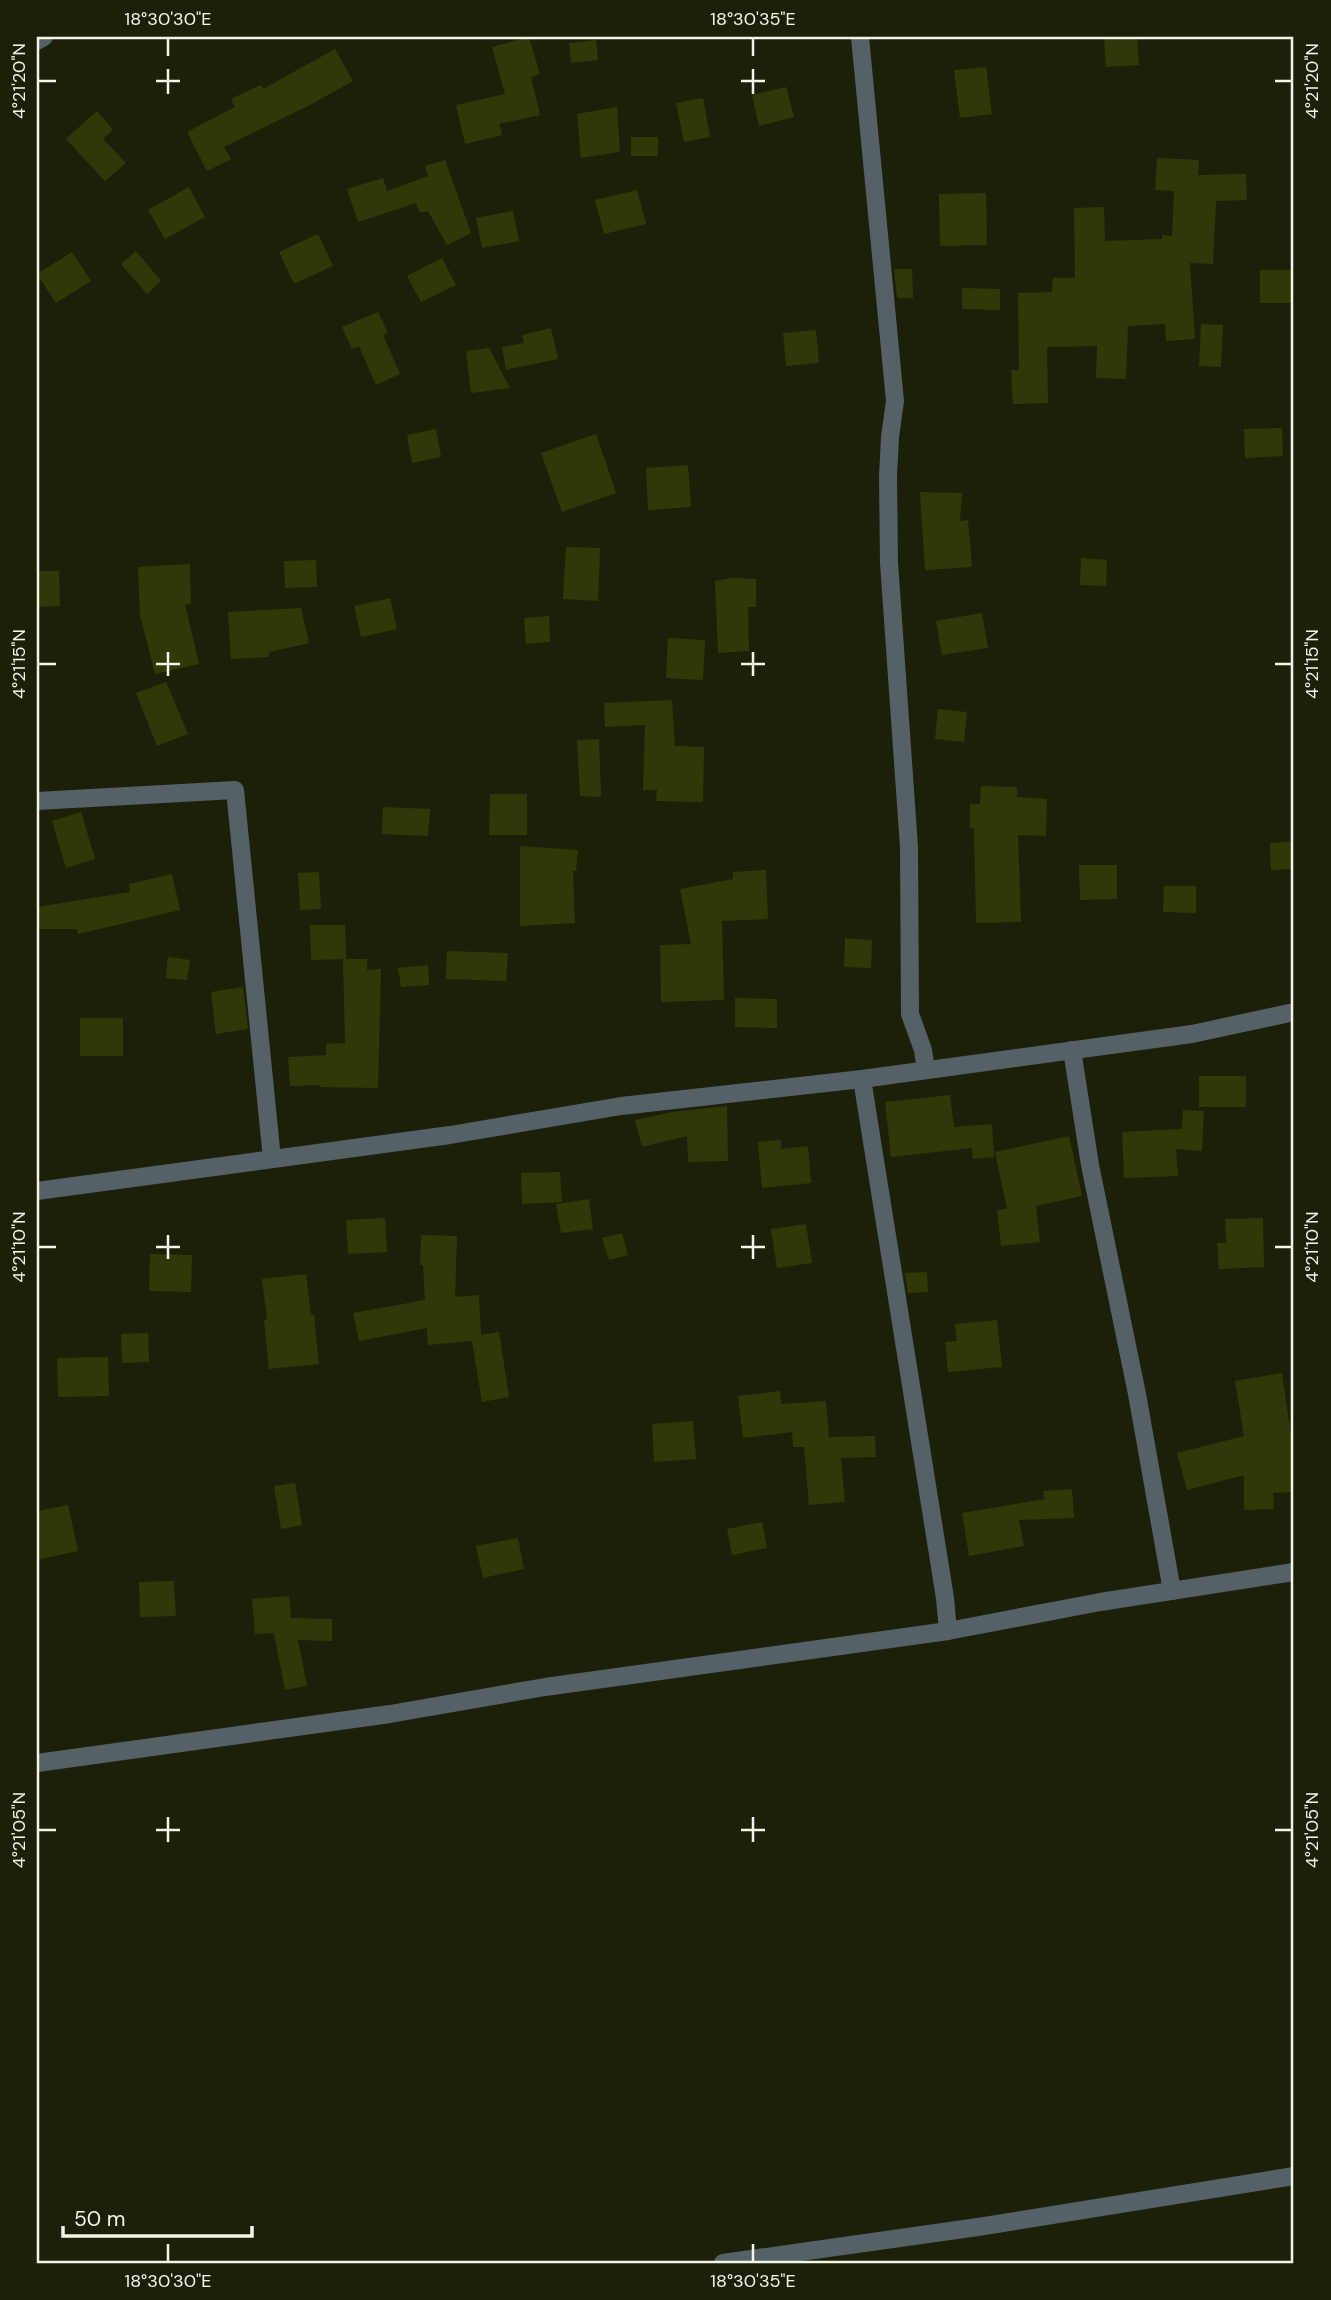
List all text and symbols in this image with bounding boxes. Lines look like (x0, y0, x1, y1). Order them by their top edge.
text: 18°30'30"E (125, 7, 211, 31)
text: 18°30'35"E (710, 7, 796, 31)
text: 4°21'20"N (7, 43, 31, 119)
text: 4°21'20"N (1300, 43, 1324, 119)
text: 4°21'15"N (7, 629, 31, 699)
text: 4°21'15"N (1300, 629, 1324, 699)
text: 4°21'10"N (7, 1211, 31, 1283)
text: 4°21'10"N (1300, 1211, 1324, 1283)
text: 4°21'05"N (7, 1792, 31, 1868)
text: 4°21'05"N (1300, 1792, 1324, 1868)
scale bar (63, 2195, 252, 2239)
text: 50 m (74, 2205, 125, 2233)
text: 18°30'30"E (125, 2269, 211, 2293)
text: 18°30'35"E (710, 2269, 796, 2293)

